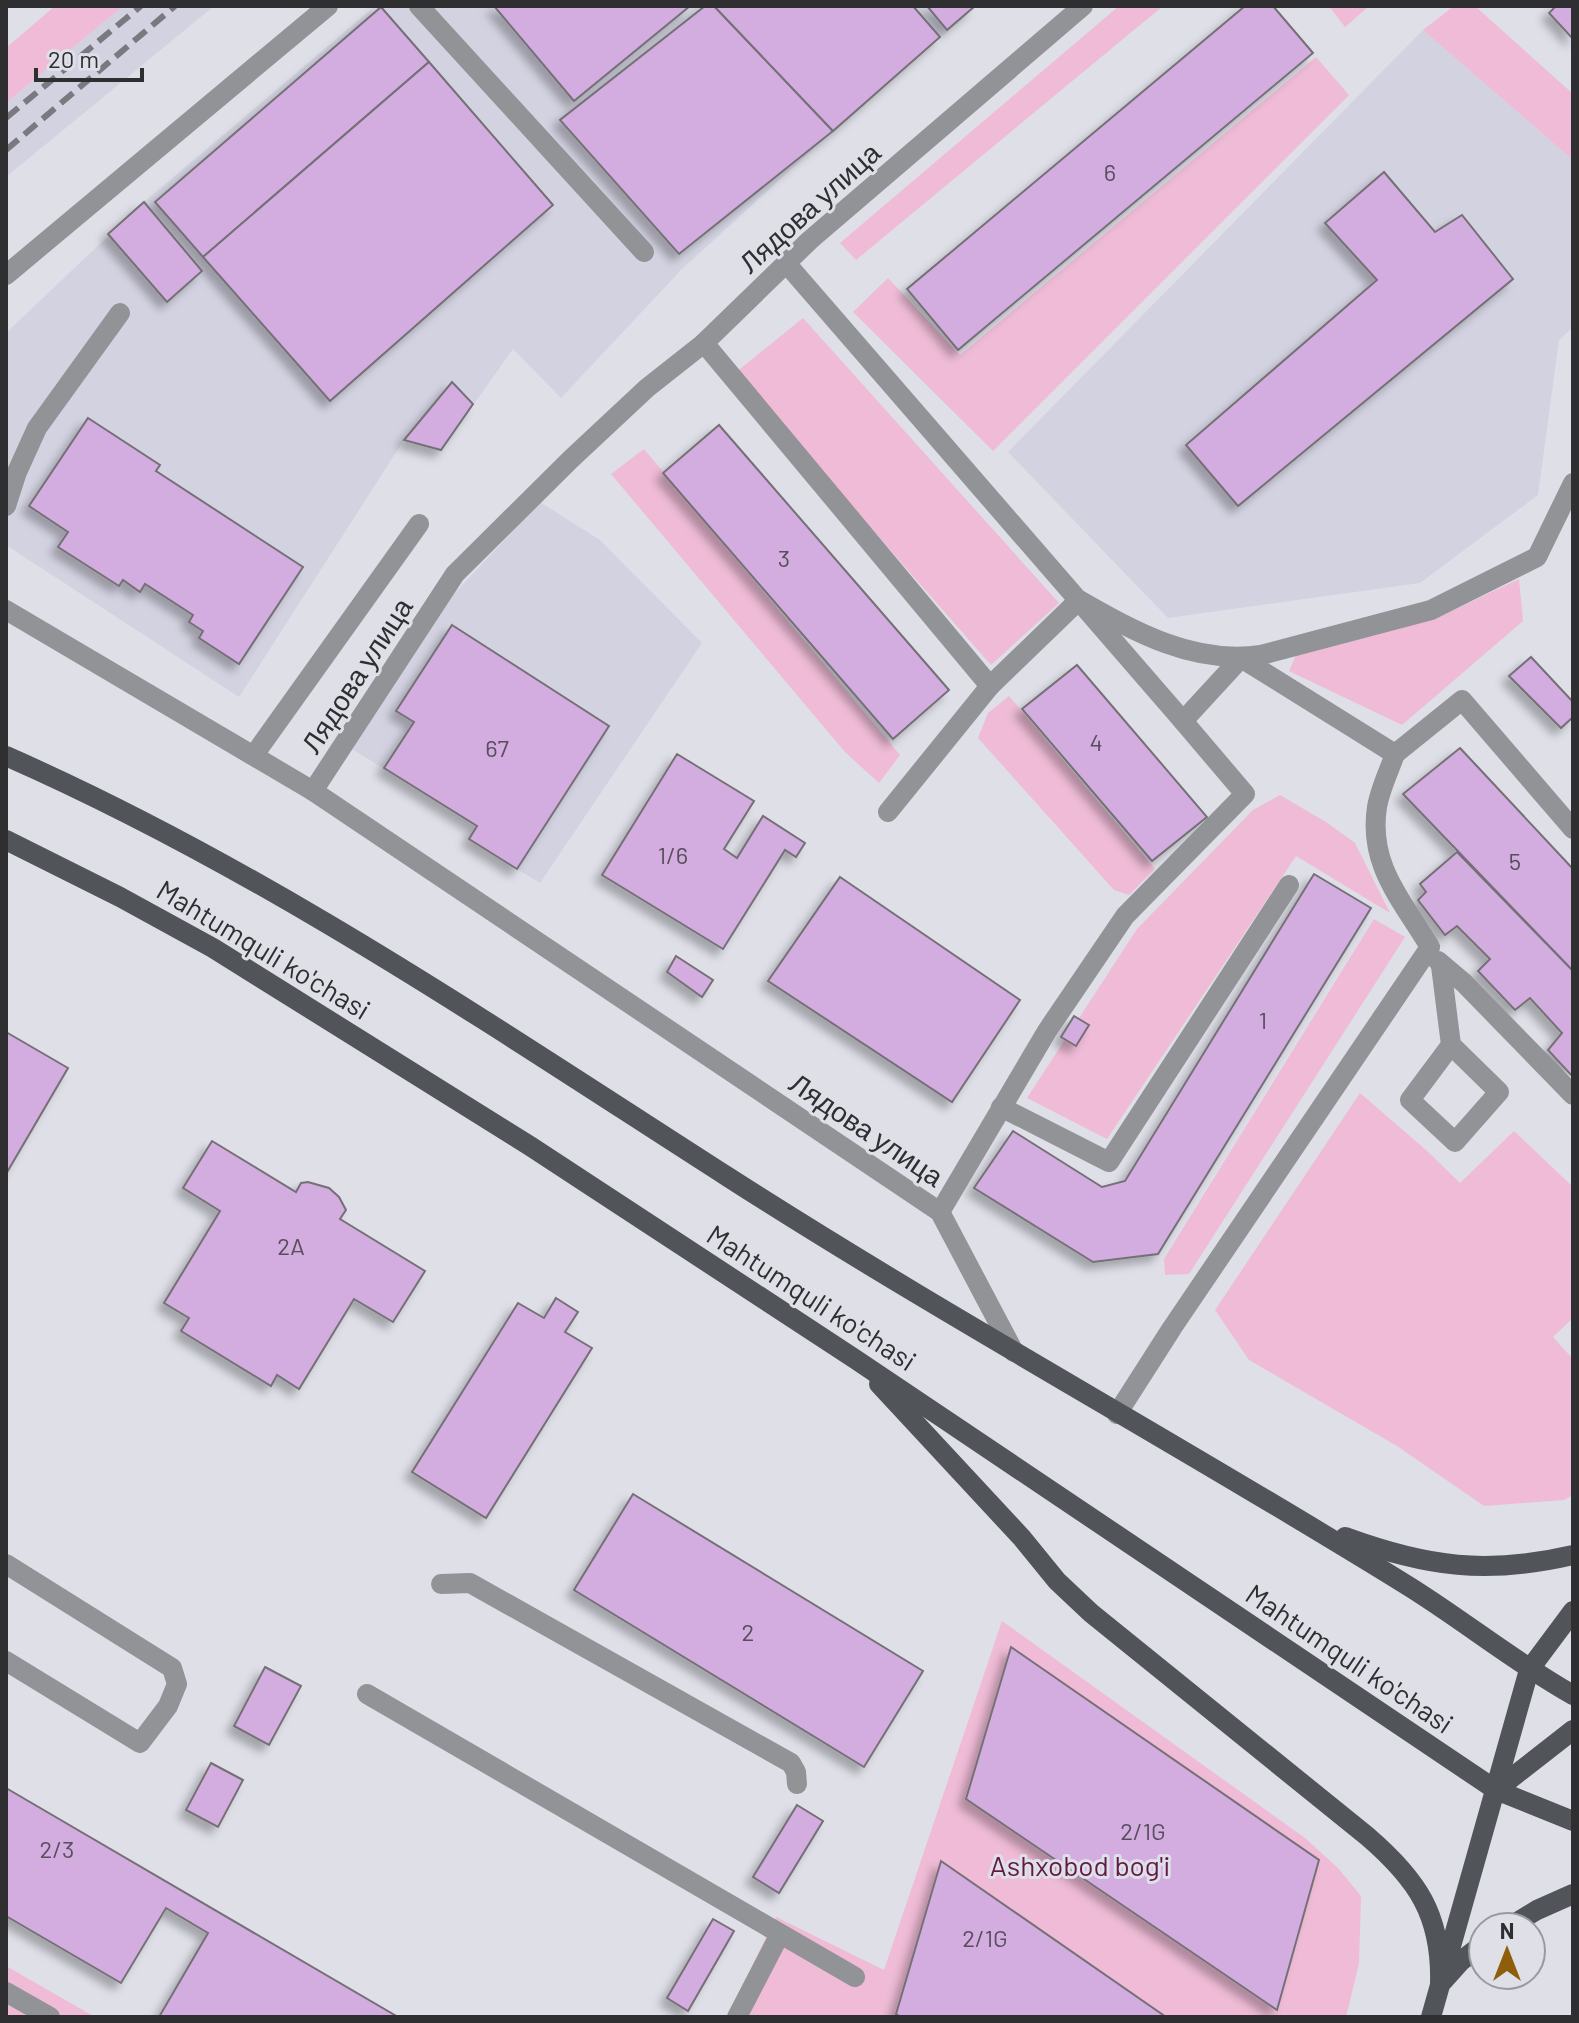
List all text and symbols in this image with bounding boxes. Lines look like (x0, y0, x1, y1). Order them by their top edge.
scale bar (36, 32, 142, 82)
text: 20 m (48, 44, 99, 73)
street label: Лядова улица (731, 134, 887, 279)
house number: 6 (1104, 157, 1116, 186)
house number: 3 (778, 543, 790, 572)
street label: Лядова улица (293, 591, 419, 759)
house number: 4 (1089, 727, 1103, 756)
house number: 67 (485, 733, 509, 762)
house number: 1/6 (658, 840, 688, 869)
house number: 5 (1509, 846, 1521, 875)
street label: Mahtumquli ko'chasi (151, 872, 377, 1026)
house number: 1 (1259, 1005, 1267, 1034)
street label: Лядова улица (784, 1065, 951, 1193)
street label: Mahtumquli ko'chasi (701, 1217, 923, 1377)
house number: 2A (277, 1231, 305, 1260)
street label: Mahtumquli ko'chasi (1240, 1576, 1460, 1740)
house number: 2 (742, 1617, 754, 1646)
house number: 2/1G (1120, 1816, 1166, 1845)
house number: 2/3 (40, 1834, 74, 1863)
park label: Ashxobod bog'i (990, 1848, 1170, 1882)
north arrow (1467, 1911, 1547, 1991)
text: N (1500, 1917, 1514, 1943)
house number: 2/1G (962, 1923, 1008, 1952)

